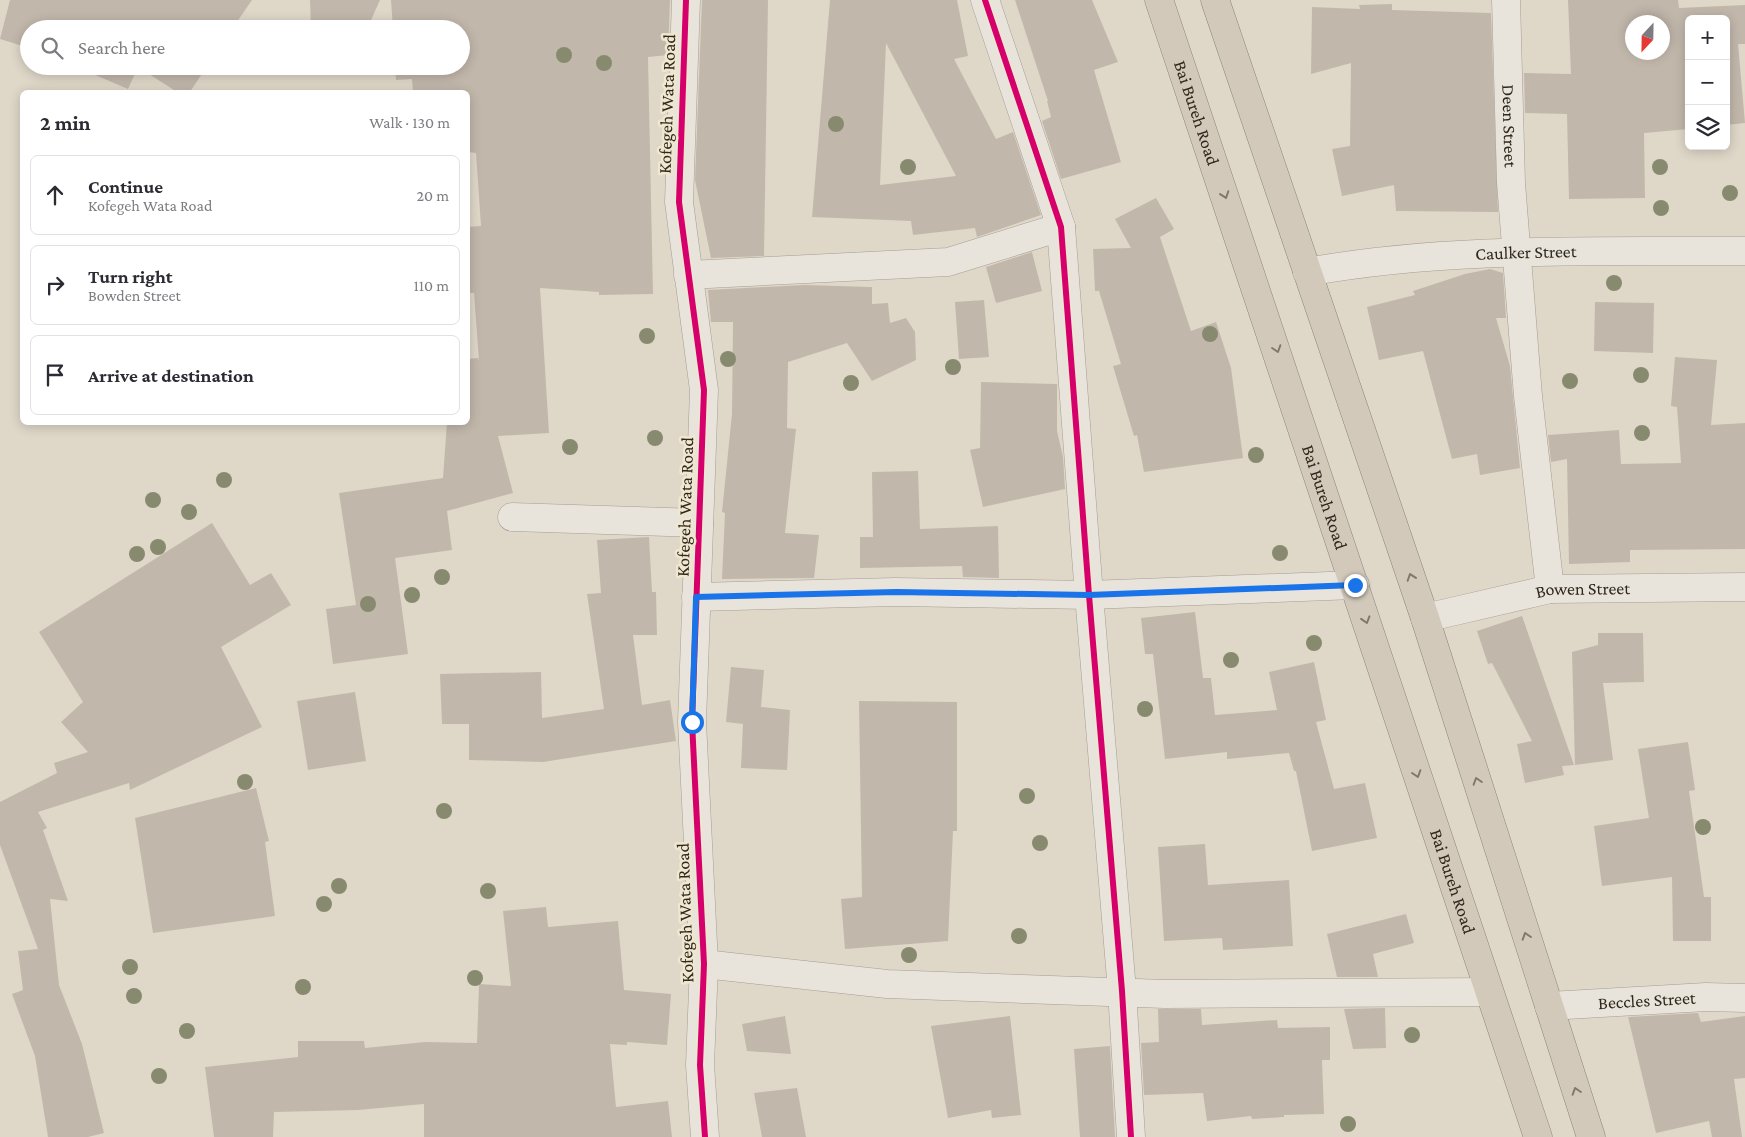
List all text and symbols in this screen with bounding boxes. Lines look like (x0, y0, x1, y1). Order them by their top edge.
north arrow (1625, 15, 1670, 60)
map controls (1685, 15, 1730, 150)
button: + (1685, 15, 1730, 60)
search box (20, 20, 470, 75)
street label: Kofegeh Wata Road (655, 33, 679, 174)
icon: search (38, 34, 66, 62)
text: Search here (78, 37, 165, 58)
street label: Bai Bureh Road (1170, 58, 1224, 168)
button: − (1685, 60, 1730, 105)
street label: Deen Street (1498, 84, 1521, 169)
button: layers (1685, 105, 1730, 150)
text: 2 min (40, 111, 91, 135)
text: Walk · 130 m (369, 114, 450, 131)
text: Continue (88, 176, 163, 197)
icon: ahead (41, 181, 69, 209)
text: 20 m (416, 187, 449, 204)
one-way arrow (1219, 191, 1229, 199)
text: Kofegeh Wata Road (88, 197, 212, 214)
street label: Caulker Street (1475, 241, 1578, 264)
text: Turn right (88, 266, 173, 287)
icon: right (41, 271, 69, 299)
text: 110 m (413, 277, 449, 294)
text: Bowden Street (88, 287, 181, 304)
one-way arrow (1271, 345, 1281, 353)
icon: arrive (41, 361, 69, 389)
text: Arrive at destination (88, 365, 254, 386)
street label: Kofegeh Wata Road (673, 436, 697, 577)
street label: Bai Bureh Road (1298, 442, 1352, 553)
one-way arrow (1407, 573, 1417, 581)
route end (1344, 574, 1367, 597)
street label: Bowen Street (1533, 578, 1631, 602)
one-way arrow (1360, 615, 1370, 624)
route start (681, 711, 704, 734)
one-way arrow (1411, 770, 1421, 778)
one-way arrow (1473, 777, 1483, 786)
street label: Bai Bureh Road (1426, 826, 1480, 937)
street label: Kofegeh Wata Road (673, 842, 697, 983)
one-way arrow (1522, 932, 1532, 941)
street label: Beccles Street (1597, 988, 1697, 1013)
one-way arrow (1572, 1087, 1582, 1095)

